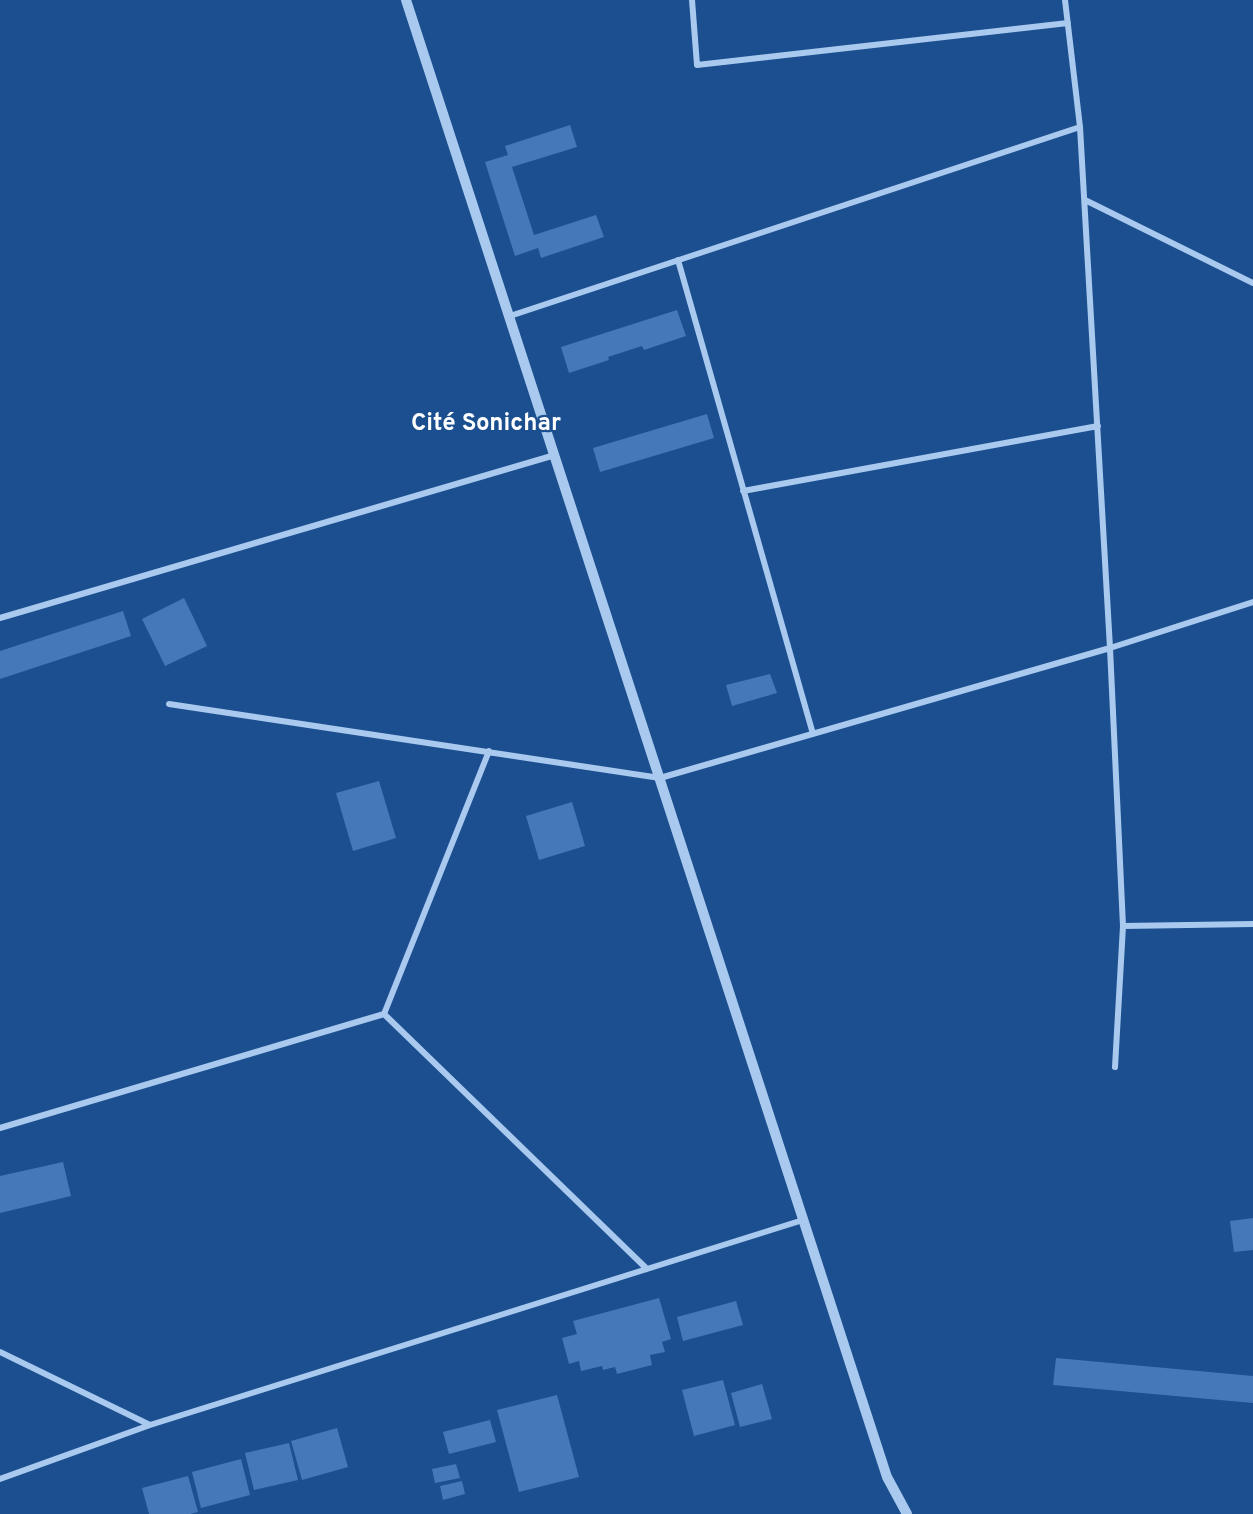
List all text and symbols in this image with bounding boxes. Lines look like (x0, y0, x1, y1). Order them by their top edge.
district label: Cité Sonichar (411, 411, 561, 439)

